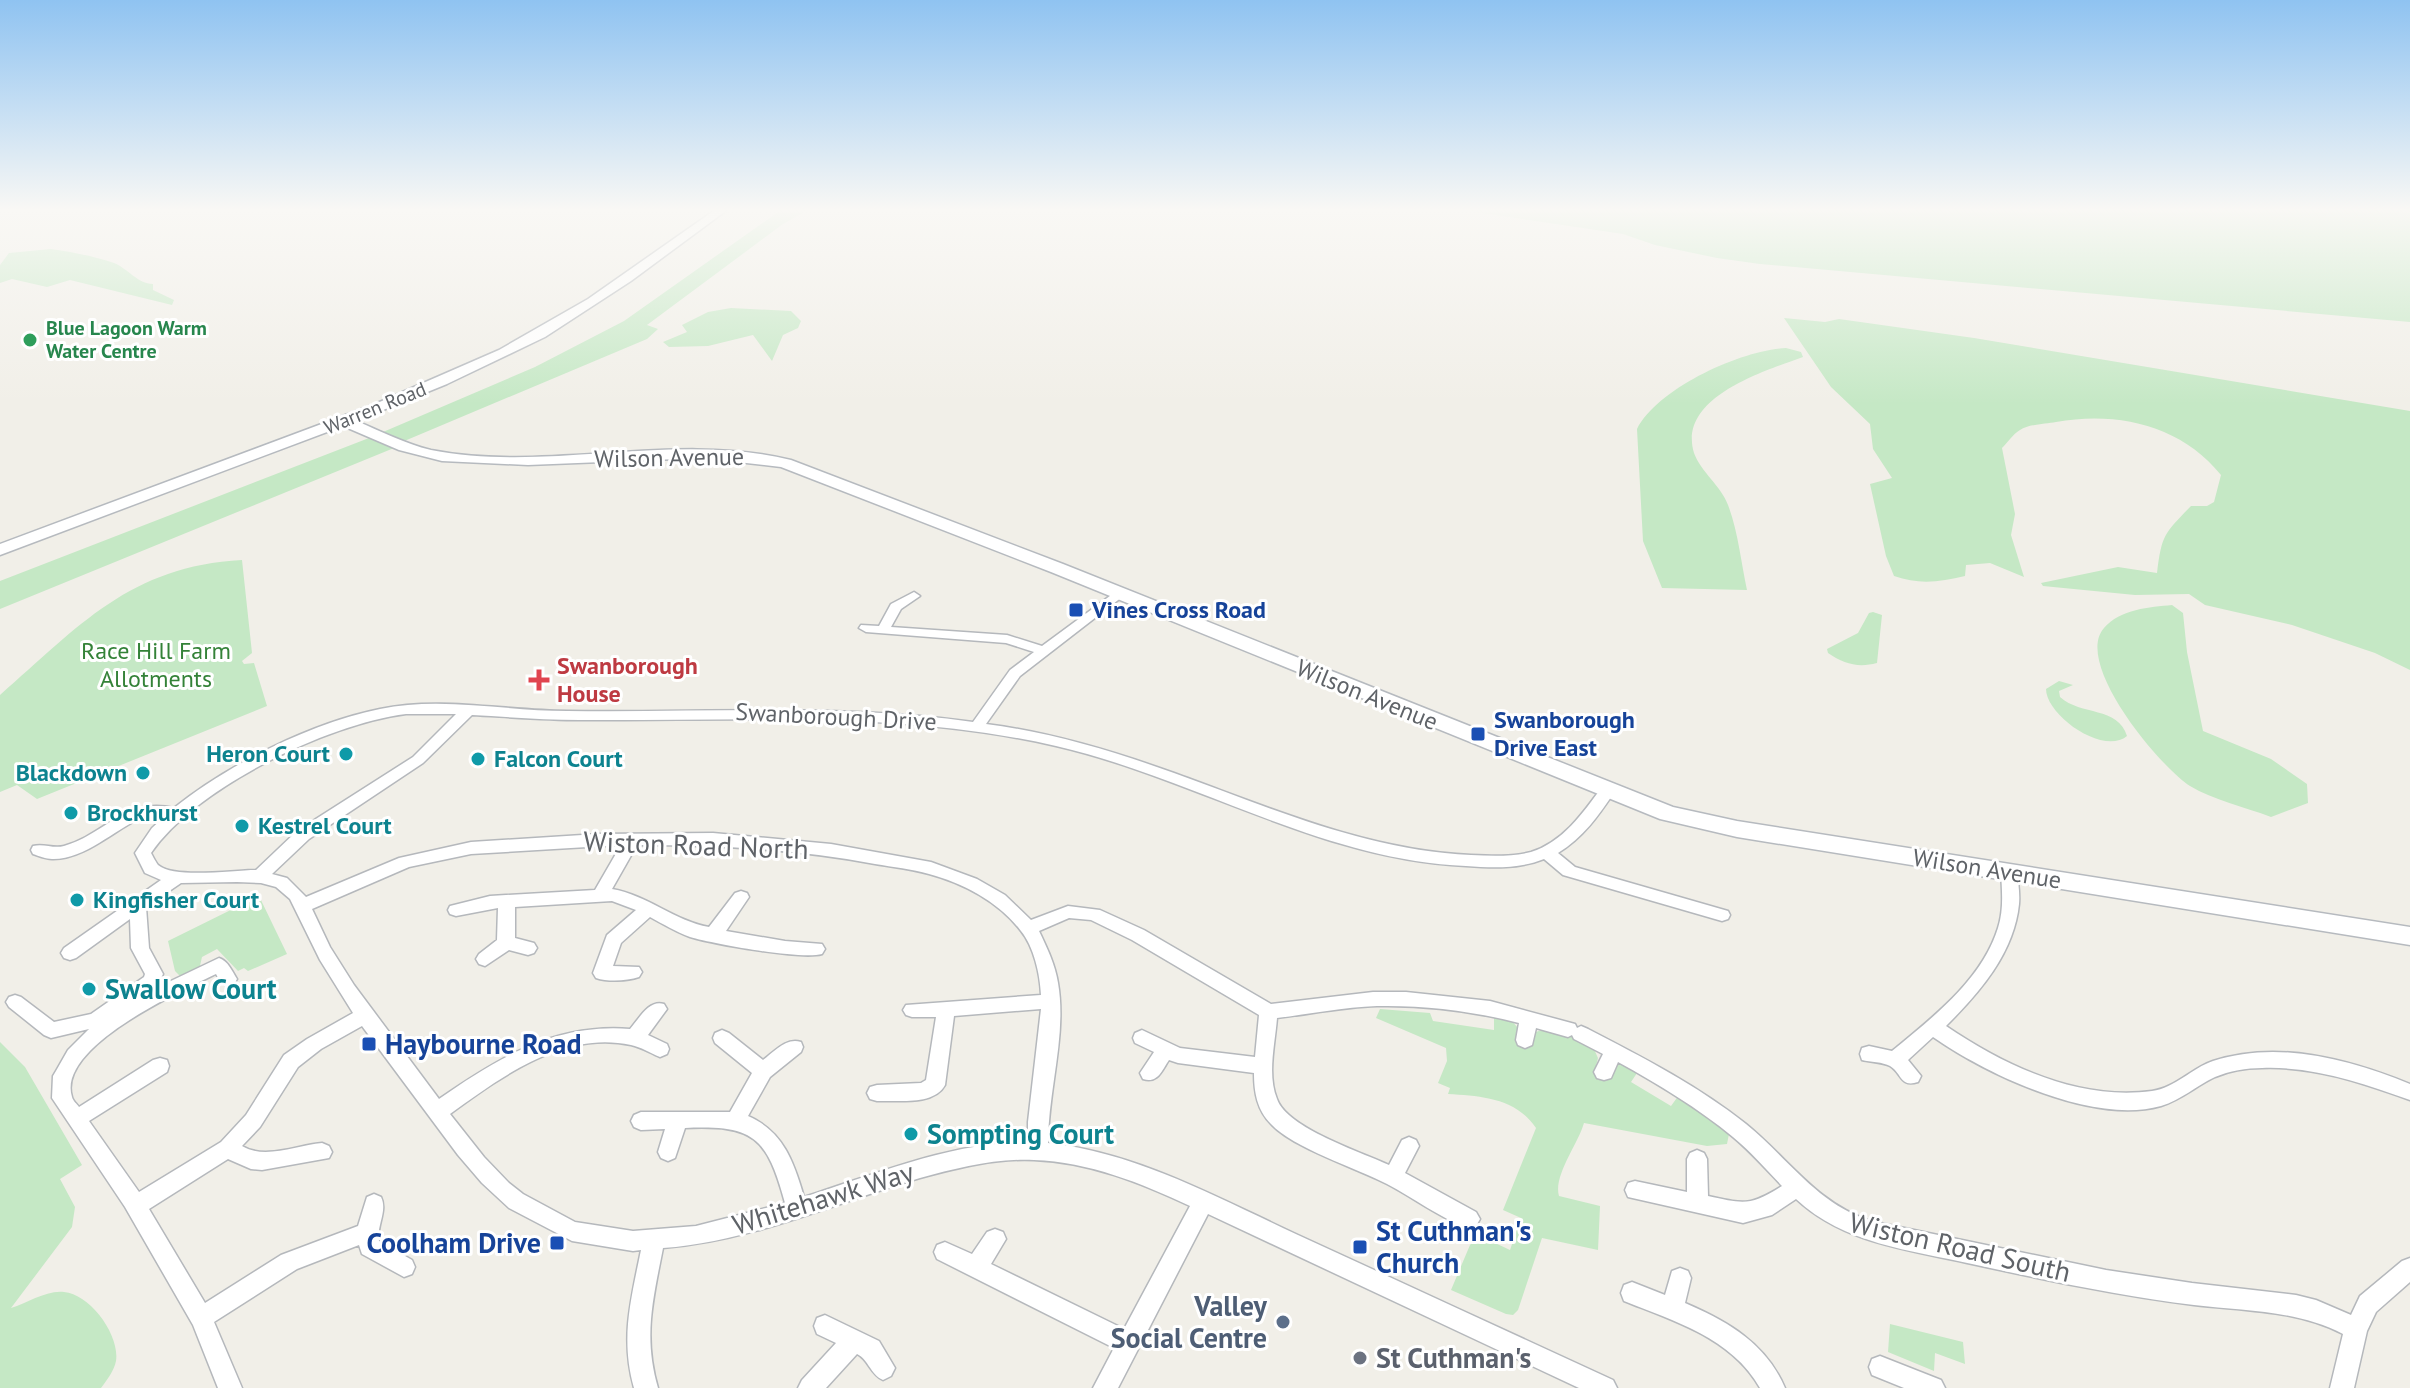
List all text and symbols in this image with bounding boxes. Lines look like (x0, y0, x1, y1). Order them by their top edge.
place label: Blue Lagoon Warm Water Centre (46, 315, 207, 364)
marker: Blue Lagoon Warm Water Centre (21, 331, 39, 349)
street label: Warren Road (320, 376, 430, 440)
street label: Wilson Avenue (594, 441, 744, 474)
place label: Vines Cross Road (1091, 594, 1266, 625)
marker: Vines Cross Road (1067, 601, 1085, 619)
park label: Race Hill Farm Allotments (81, 635, 231, 694)
place label: Swanborough House (557, 650, 698, 709)
street label: Wilson Avenue (1292, 652, 1443, 737)
marker: Swanborough House (528, 669, 550, 691)
street label: Swanborough Drive (735, 696, 937, 737)
place label: Swanborough Drive East (1494, 704, 1635, 763)
marker: Swanborough Drive East (1469, 725, 1487, 743)
place label: Heron Court (206, 738, 331, 769)
place label: Falcon Court (494, 743, 623, 774)
marker: Heron Court (337, 745, 355, 763)
marker: Falcon Court (469, 750, 487, 768)
place label: Blackdown (16, 757, 127, 788)
marker: Blackdown (134, 764, 152, 782)
place label: Brockhurst (87, 797, 198, 828)
marker: Brockhurst (62, 804, 80, 822)
place label: Kestrel Court (258, 810, 392, 841)
marker: Kestrel Court (233, 817, 251, 835)
street label: Wiston Road North (583, 822, 809, 867)
street label: Wilson Avenue (1911, 841, 2064, 896)
place label: Kingfisher Court (93, 884, 260, 915)
marker: Kingfisher Court (68, 891, 86, 909)
place label: Swallow Court (105, 970, 277, 1007)
marker: Swallow Court (80, 980, 98, 998)
place label: Haybourne Road (385, 1025, 582, 1062)
marker: Haybourne Road (360, 1035, 378, 1053)
place label: Sompting Court (927, 1115, 1114, 1152)
marker: Sompting Court (902, 1125, 920, 1143)
street label: Whitehawk Way (728, 1152, 918, 1243)
street label: Wiston Road South (1846, 1203, 2074, 1290)
place label: St Cuthman's Church (1376, 1212, 1532, 1281)
place label: Coolham Drive (366, 1224, 541, 1261)
marker: Coolham Drive (548, 1234, 566, 1252)
marker: St Cuthman's Church (1351, 1238, 1369, 1256)
place label: Valley Social Centre (1111, 1287, 1268, 1356)
marker: Valley Social Centre (1274, 1313, 1292, 1331)
place label: St Cuthman's (1376, 1339, 1532, 1376)
marker: St Cuthman's (1351, 1349, 1369, 1367)

